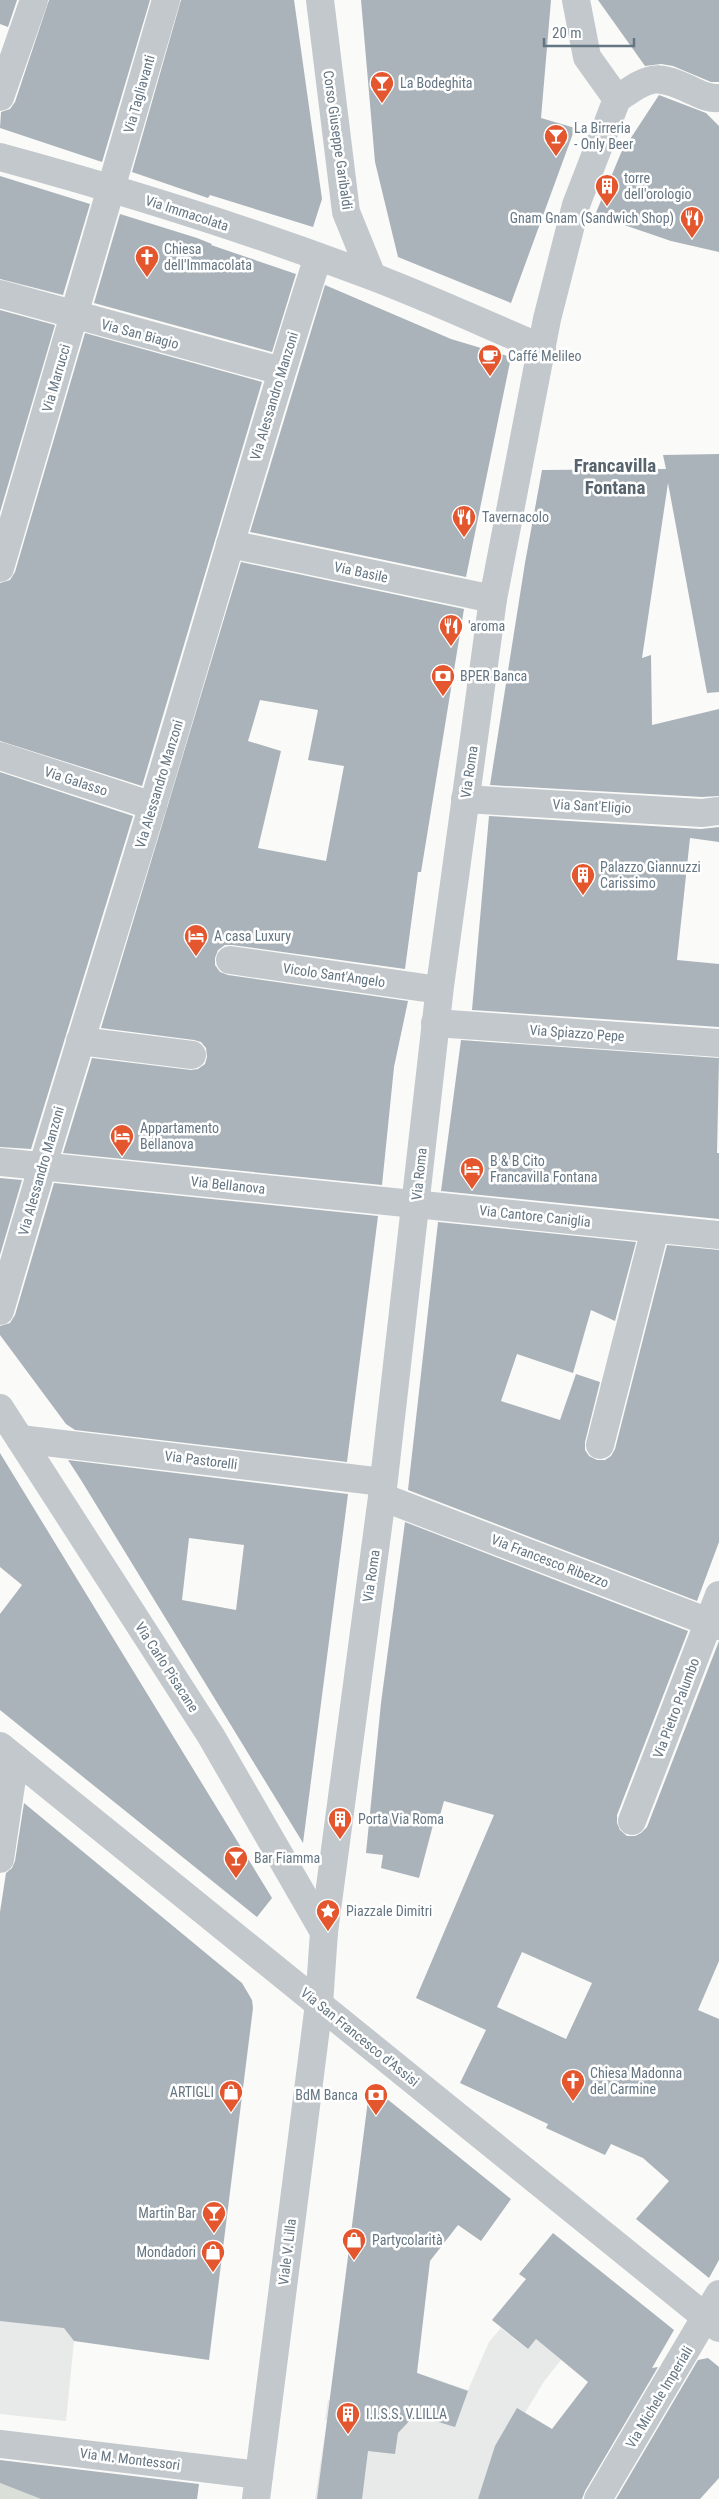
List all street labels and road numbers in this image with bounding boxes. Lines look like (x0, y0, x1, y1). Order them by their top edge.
street label: Via Tagliavanti (120, 53, 158, 135)
street label: Corso Giuseppe Garibaldi (320, 70, 356, 210)
street label: Via Immacolata (143, 192, 231, 234)
street label: Via San Biagio (99, 316, 181, 352)
street label: Via Alessandro Manzoni (247, 330, 301, 462)
street label: Via Marrucci (39, 342, 73, 414)
street label: Via Basile (333, 558, 390, 586)
street label: Via Alessandro Manzoni (132, 718, 186, 850)
street label: Via Roma (457, 745, 481, 799)
street label: Via Galasso (42, 763, 110, 799)
street label: Via Sant'Eligio (552, 796, 632, 816)
street label: Vicolo Sant'Angelo (282, 960, 386, 990)
street label: Via Spiazzo Pepe (529, 1022, 625, 1044)
street label: Via Alessandro Manzoni (15, 1105, 67, 1237)
street label: Via Roma (408, 1147, 430, 1201)
street label: Via Bellanova (190, 1173, 266, 1197)
street label: Via Cantore Caniglia (478, 1202, 592, 1230)
street label: Via Pastorelli (164, 1448, 238, 1472)
street label: Via Francesco Ribezzo (489, 1531, 611, 1591)
street label: Via Roma (359, 1549, 383, 1603)
street label: Via Carlo Pisacane (132, 1619, 202, 1715)
street label: Via Pietro Palumbo (650, 1656, 702, 1760)
street label: Via San Francesco d'Assisi (298, 1984, 422, 2090)
street label: Viale V. Lilla (275, 2218, 299, 2286)
street label: Via Michele Imperiali (622, 2343, 696, 2451)
street label: Via M. Montessori (79, 2445, 181, 2473)

